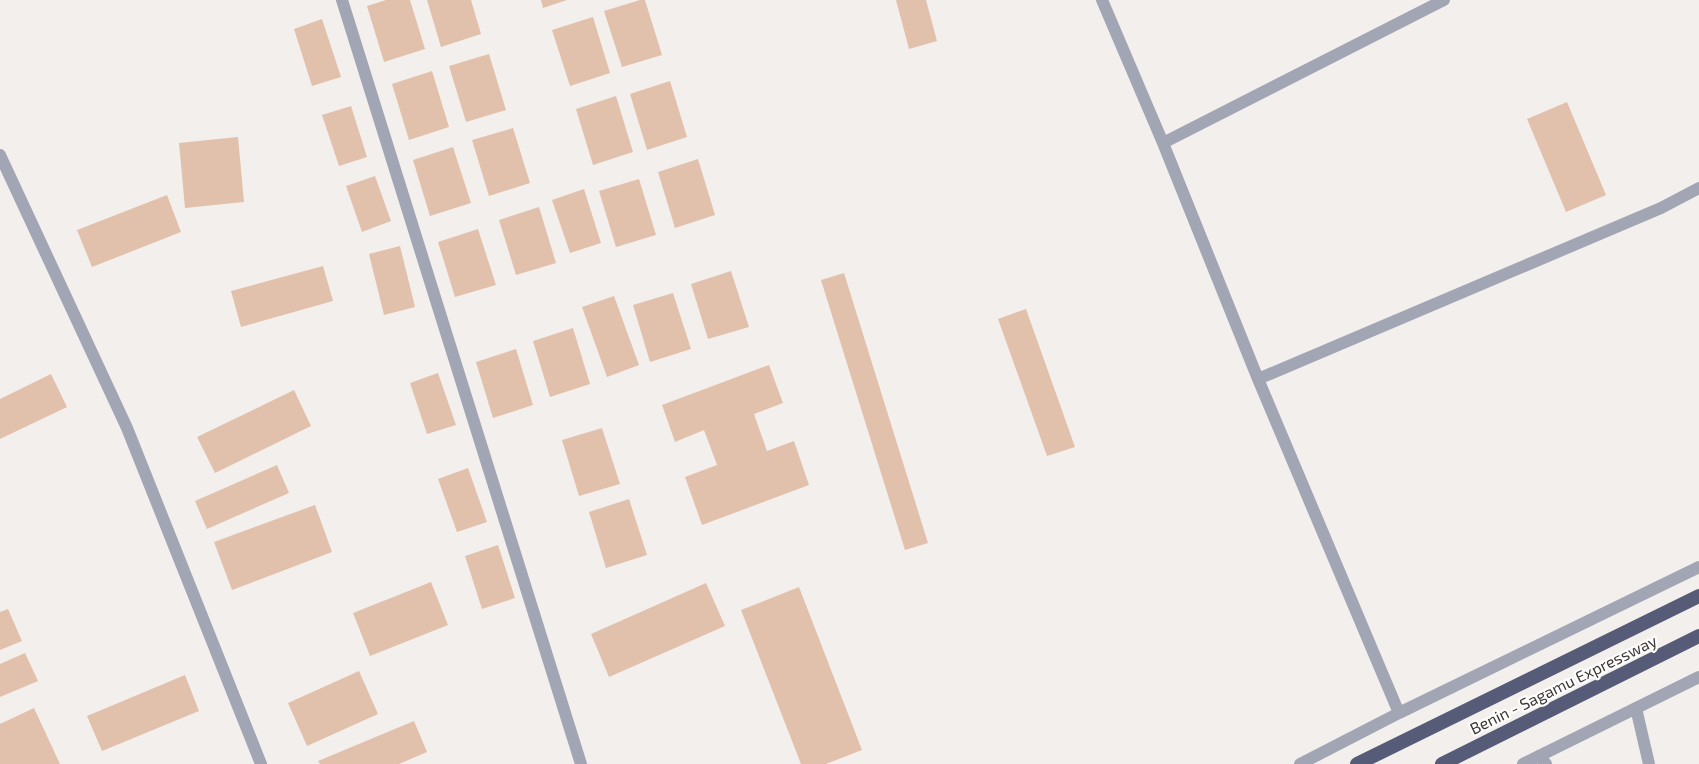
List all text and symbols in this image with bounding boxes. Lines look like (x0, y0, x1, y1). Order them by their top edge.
street label: Benin - Sagamu Expressway (1466, 630, 1660, 738)

